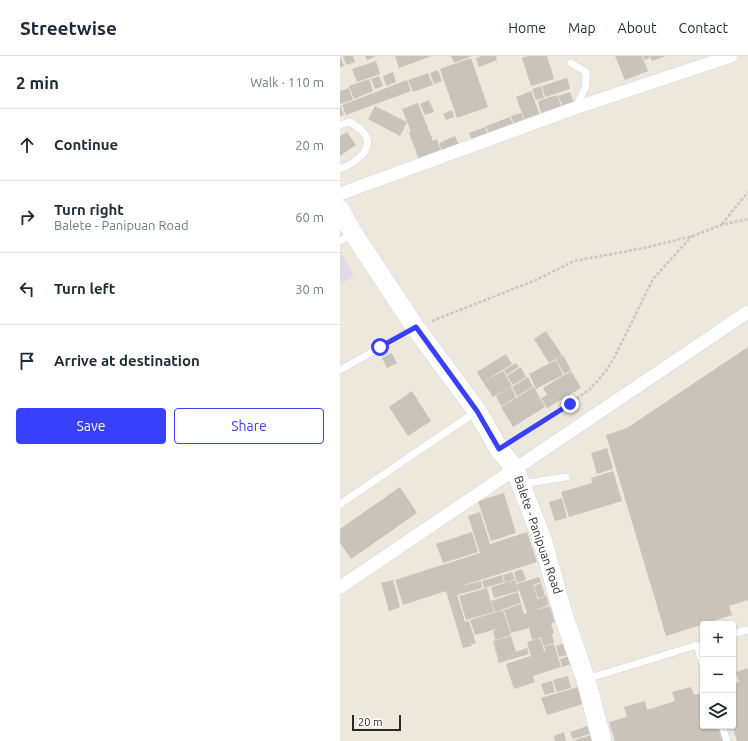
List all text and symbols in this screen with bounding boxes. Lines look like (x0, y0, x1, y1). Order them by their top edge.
text: Streetwise (20, 17, 117, 39)
text: Home (508, 20, 546, 36)
text: Map (568, 20, 596, 36)
text: About (618, 20, 657, 36)
text: Contact (679, 20, 728, 36)
text: 2 min (16, 73, 59, 92)
text: Walk · 110 m (250, 75, 324, 89)
icon: ahead (16, 134, 38, 156)
text: Continue (54, 136, 118, 153)
text: 20 m (295, 138, 324, 152)
text: Turn right (54, 201, 124, 218)
icon: right (16, 206, 38, 228)
text: 60 m (295, 210, 324, 224)
text: Balete - Panipuan Road (54, 218, 189, 232)
icon: left (16, 278, 38, 300)
text: Turn left (54, 280, 115, 297)
text: 30 m (295, 282, 324, 296)
route start (371, 338, 389, 356)
icon: arrive (16, 350, 38, 372)
text: Arrive at destination (54, 352, 200, 369)
route end (561, 395, 579, 413)
button: Save (16, 408, 166, 444)
button: Share (174, 408, 324, 444)
street label: Balete - Panipuan Road (512, 474, 565, 596)
map controls (700, 621, 736, 729)
button: + (700, 621, 736, 657)
button: − (700, 657, 736, 693)
button: layers (700, 693, 736, 729)
scale bar (352, 713, 401, 732)
text: 20 m (358, 716, 382, 728)

